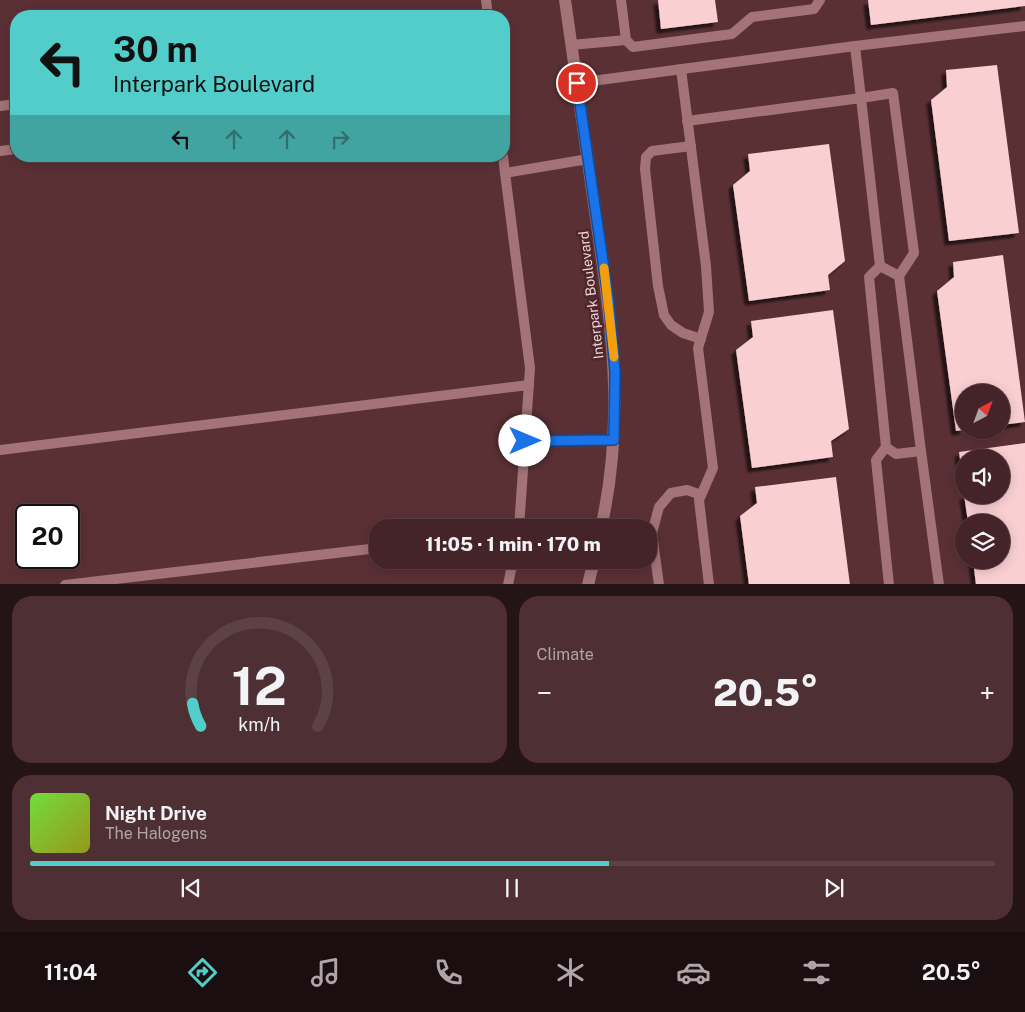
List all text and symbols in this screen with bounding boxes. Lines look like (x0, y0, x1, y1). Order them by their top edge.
text: 30 m (113, 29, 198, 70)
icon: left (30, 30, 95, 95)
pin (556, 62, 598, 104)
icon: arrive (563, 69, 591, 97)
text: Interpark Boulevard (113, 71, 315, 97)
icon: left (167, 125, 195, 153)
icon: ahead (220, 125, 248, 153)
icon: ahead (273, 125, 301, 153)
icon: right (326, 125, 354, 153)
street label: Interpark Boulevard (575, 230, 607, 360)
north arrow (955, 384, 1010, 439)
map controls (955, 384, 1010, 569)
position arrow (498, 414, 550, 466)
button: sound (955, 449, 1010, 504)
speed limit sign: 20 (15, 504, 80, 569)
button: layers (955, 514, 1010, 569)
text: 11:05 · 1 min · 170 m (425, 533, 601, 555)
text: Climate (537, 645, 594, 664)
text: 12 (232, 656, 287, 717)
text: 20.5° (713, 670, 818, 715)
text: − (537, 676, 552, 709)
text: + (979, 676, 995, 709)
text: km/h (238, 714, 280, 735)
text: Night Drive (105, 802, 207, 824)
text: The Halogens (105, 824, 207, 843)
icon: previous (177, 874, 205, 902)
icon: pause (498, 874, 526, 902)
icon: next (820, 874, 848, 902)
icon: directions (185, 955, 220, 990)
icon: music (308, 955, 343, 990)
icon: phone (431, 955, 466, 990)
icon: climate (553, 955, 588, 990)
icon: car (676, 955, 711, 990)
icon: filters (799, 955, 834, 990)
text: 11:04 (44, 959, 97, 985)
text: 20.5° (922, 959, 981, 985)

